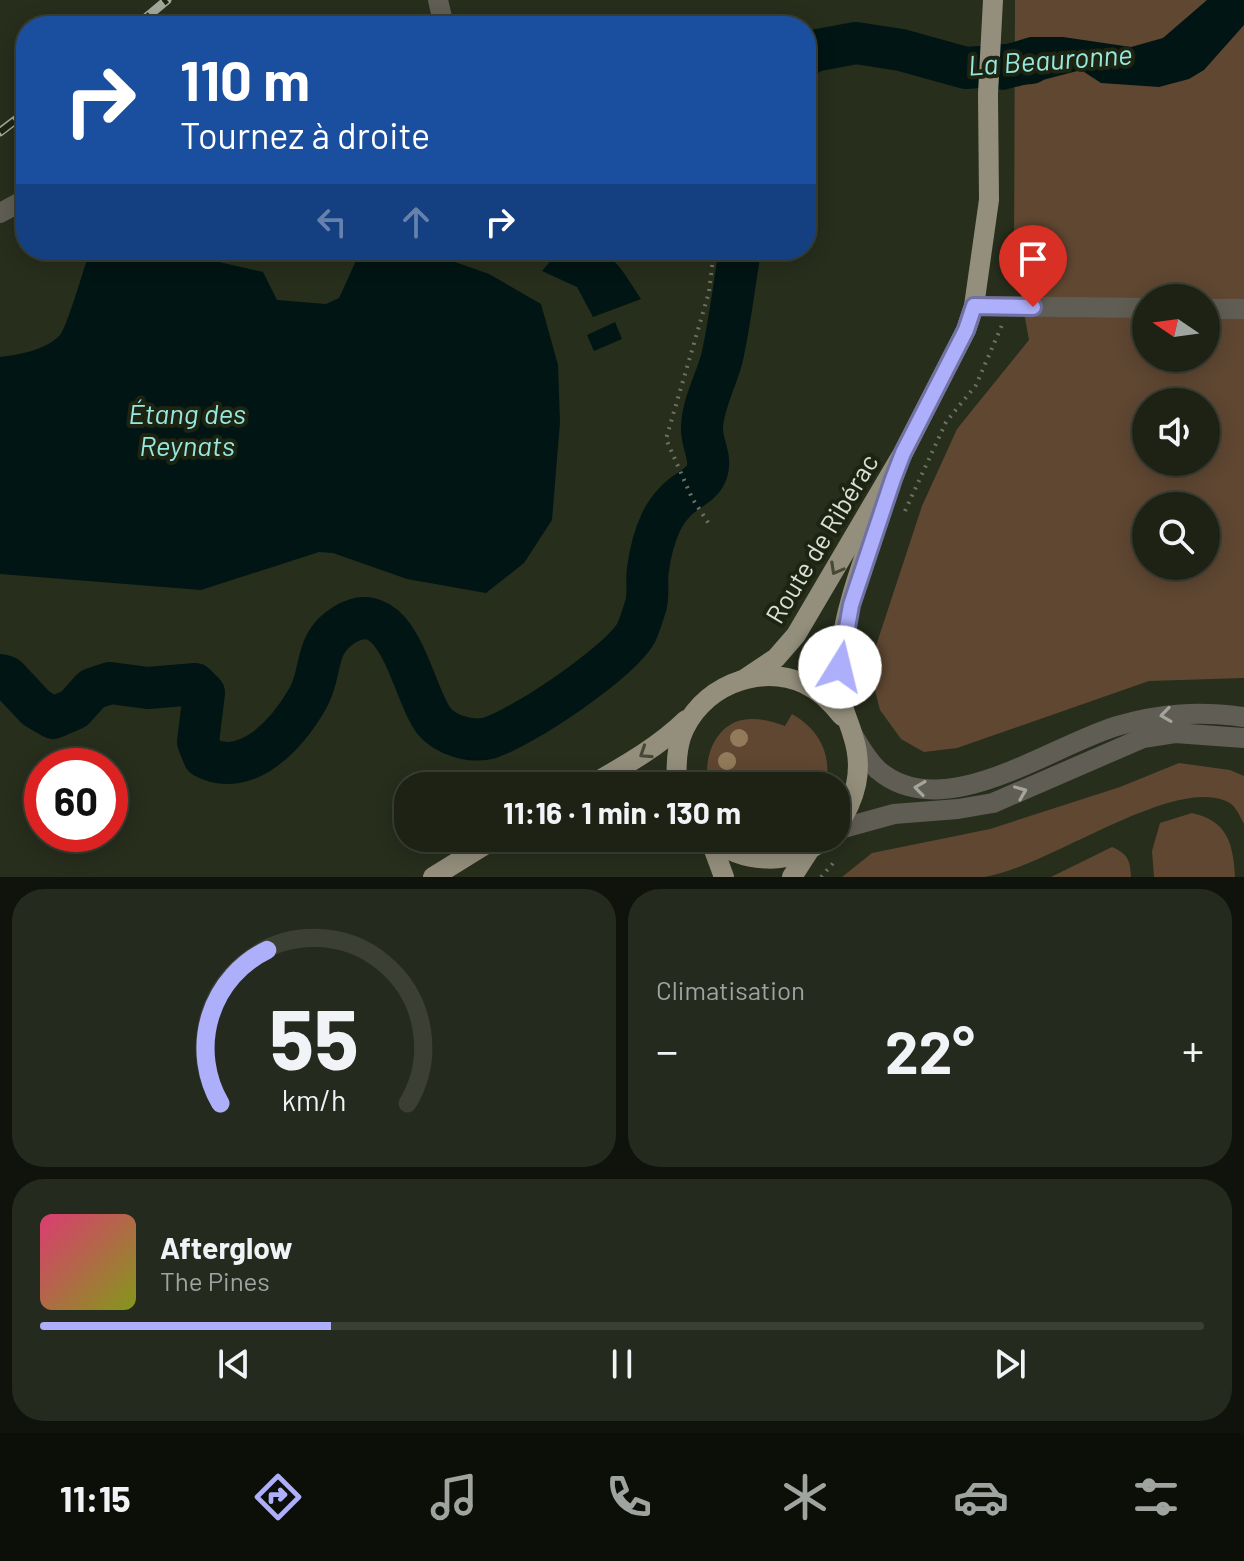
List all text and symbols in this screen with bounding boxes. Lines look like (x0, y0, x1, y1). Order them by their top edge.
water label: La Beauronne (967, 36, 1133, 82)
text: 110 m (180, 45, 310, 112)
icon: right (48, 48, 152, 152)
text: Tournez à droite (180, 113, 430, 156)
icon: left (310, 200, 354, 244)
icon: ahead (394, 200, 438, 244)
icon: right (478, 200, 522, 244)
pin (999, 225, 1067, 307)
icon: arrive (1011, 237, 1055, 281)
north arrow (1132, 284, 1220, 372)
map controls (1132, 284, 1220, 580)
button: sound (1132, 388, 1220, 476)
water label: Étang des Reynats (128, 396, 246, 462)
street label: Route de Ribérac (758, 448, 884, 628)
button: search (1132, 492, 1220, 580)
one-way arrow (830, 560, 845, 575)
position arrow (798, 625, 882, 709)
one-way arrow (1160, 706, 1173, 723)
one-way arrow (639, 744, 654, 759)
speed limit sign: 60 (24, 748, 128, 852)
one-way arrow (913, 780, 926, 797)
one-way arrow (1013, 785, 1027, 802)
text: 11:16 · 1 min · 130 m (503, 794, 741, 830)
text: Climatisation (656, 974, 805, 1005)
text: 55 (269, 987, 359, 1087)
text: 22° (885, 1014, 975, 1086)
text: − (656, 1023, 678, 1076)
text: + (1182, 1023, 1204, 1076)
text: km/h (282, 1082, 346, 1117)
text: Afterglow (160, 1229, 293, 1265)
text: The Pines (160, 1265, 270, 1296)
icon: previous (212, 1342, 256, 1386)
icon: pause (600, 1342, 644, 1386)
icon: next (988, 1342, 1032, 1386)
icon: directions (250, 1469, 306, 1525)
icon: music (426, 1469, 482, 1525)
icon: phone (601, 1469, 657, 1525)
icon: climate (777, 1469, 833, 1525)
icon: car (953, 1469, 1009, 1525)
icon: filters (1128, 1469, 1184, 1525)
text: 11:15 (60, 1476, 131, 1519)

